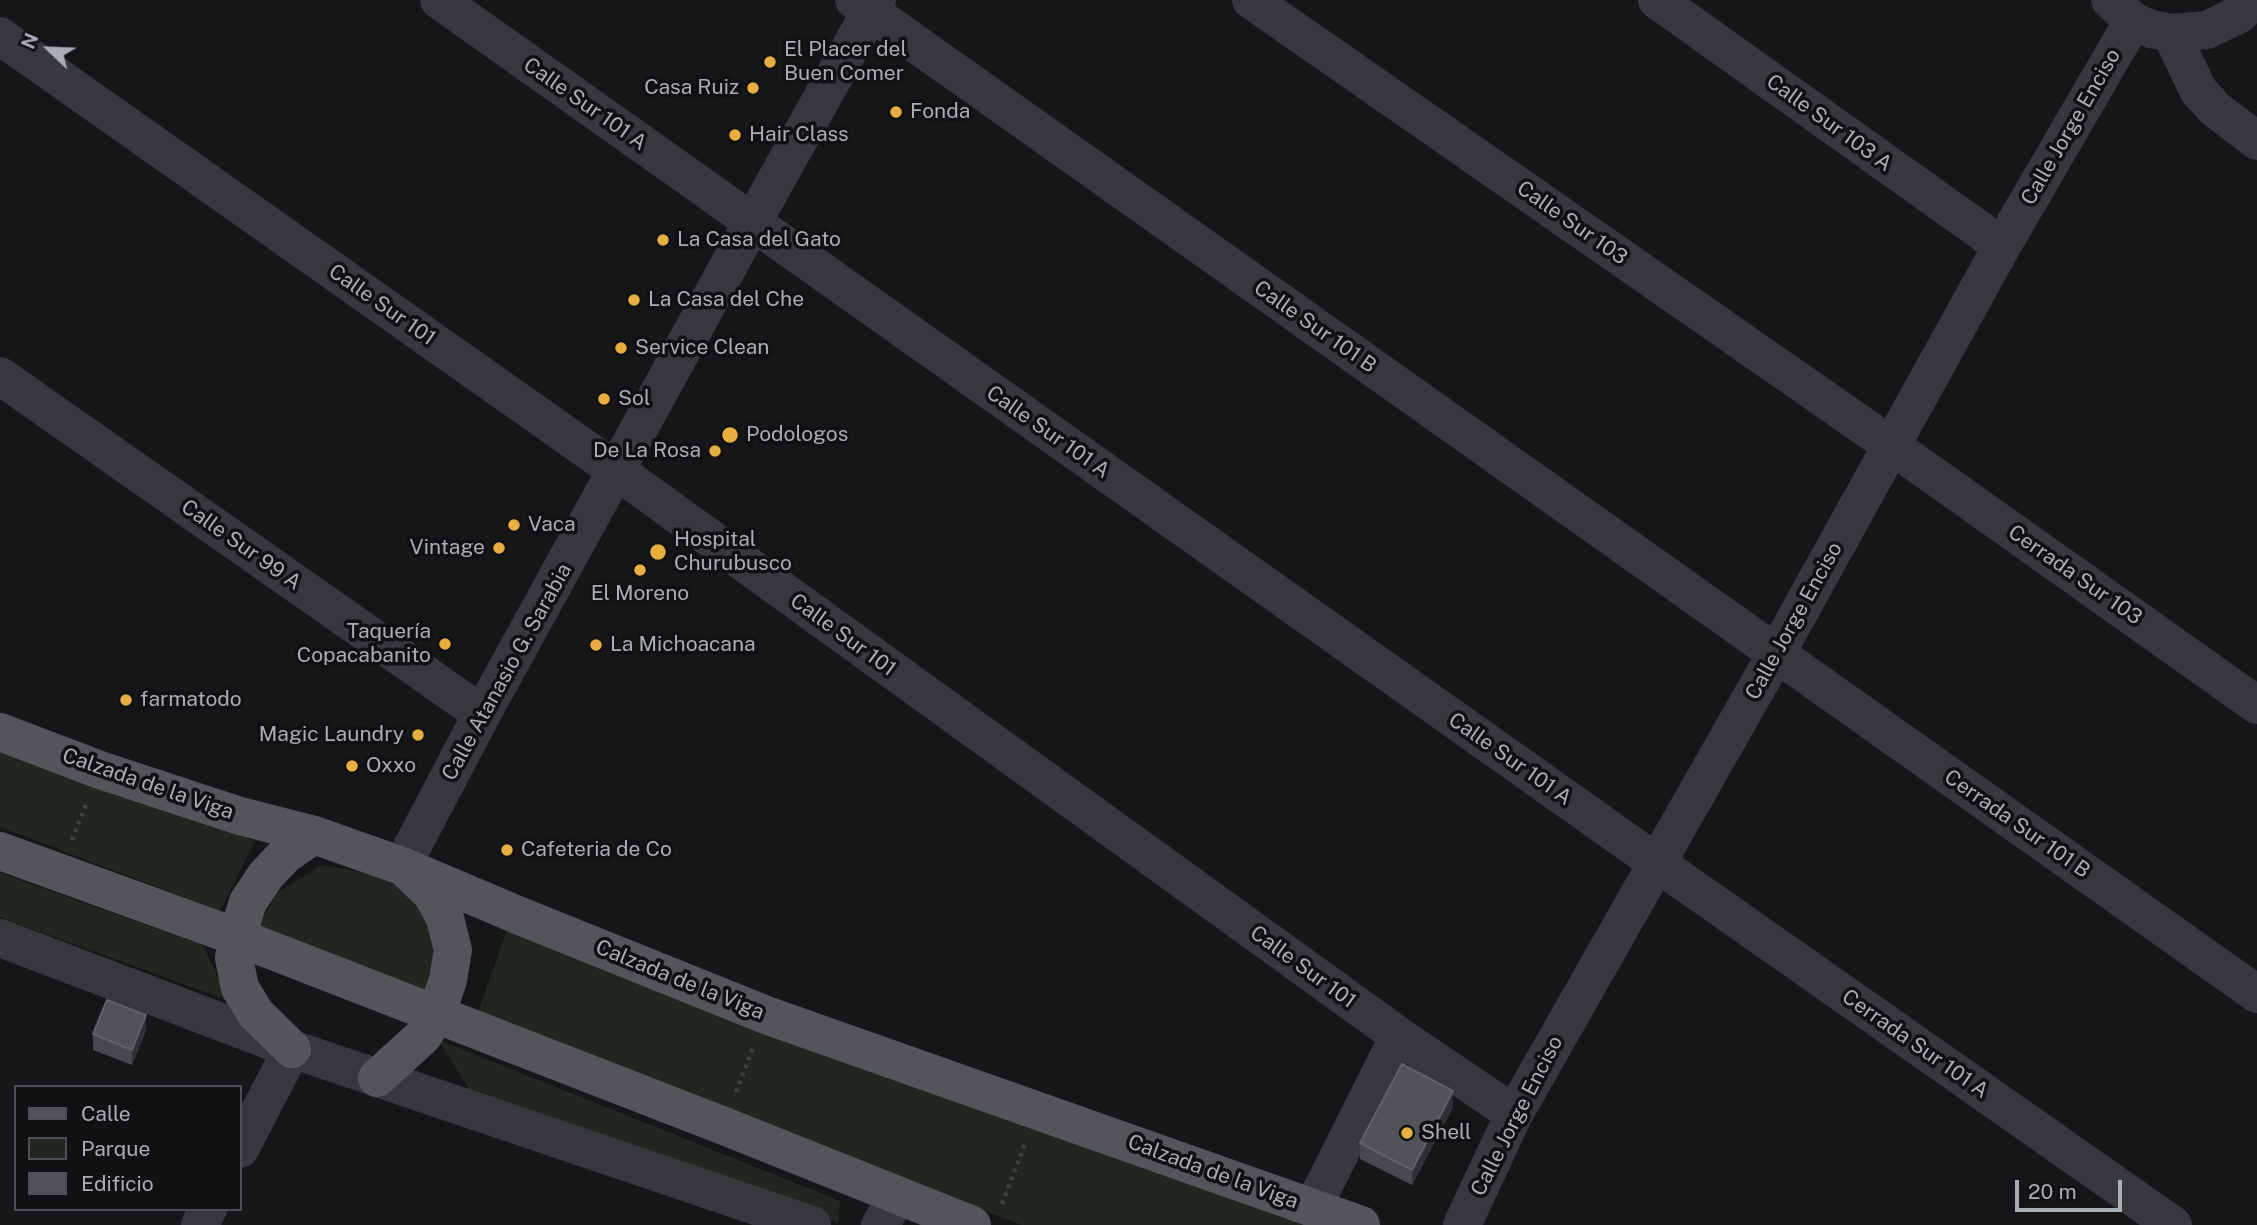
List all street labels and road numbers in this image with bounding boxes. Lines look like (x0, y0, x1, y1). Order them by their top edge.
street label: Calle Jorge Enciso (2016, 44, 2126, 210)
street label: Calle Sur 101 A (519, 52, 651, 156)
street label: Calle Sur 103 A (1761, 69, 1897, 177)
street label: Calle Sur 103 (1512, 176, 1632, 270)
street label: Calle Sur 101 (324, 259, 440, 351)
street label: Calle Sur 101 B (1249, 275, 1381, 379)
street label: Calle Sur 101 A (982, 380, 1114, 484)
street label: Calle Sur 99 A (176, 494, 306, 596)
street label: Cerrada Sur 103 (2003, 520, 2147, 630)
street label: Calle Jorge Enciso (1740, 538, 1848, 704)
street label: Calle Atanasio G. Sarabia (437, 559, 577, 785)
street label: Calle Sur 101 (785, 588, 901, 682)
street label: Calle Sur 101 A (1444, 707, 1576, 811)
street label: Calzada de la Viga (59, 743, 237, 825)
street label: Cerrada Sur 101 B (1939, 764, 2095, 884)
street label: Calle Sur 101 (1245, 920, 1361, 1014)
street label: Calzada de la Viga (592, 935, 768, 1025)
street label: Cerrada Sur 101 A (1837, 984, 1993, 1104)
street label: Calle Jorge Enciso (1466, 1032, 1568, 1200)
street label: Calzada de la Viga (1124, 1129, 1302, 1215)

